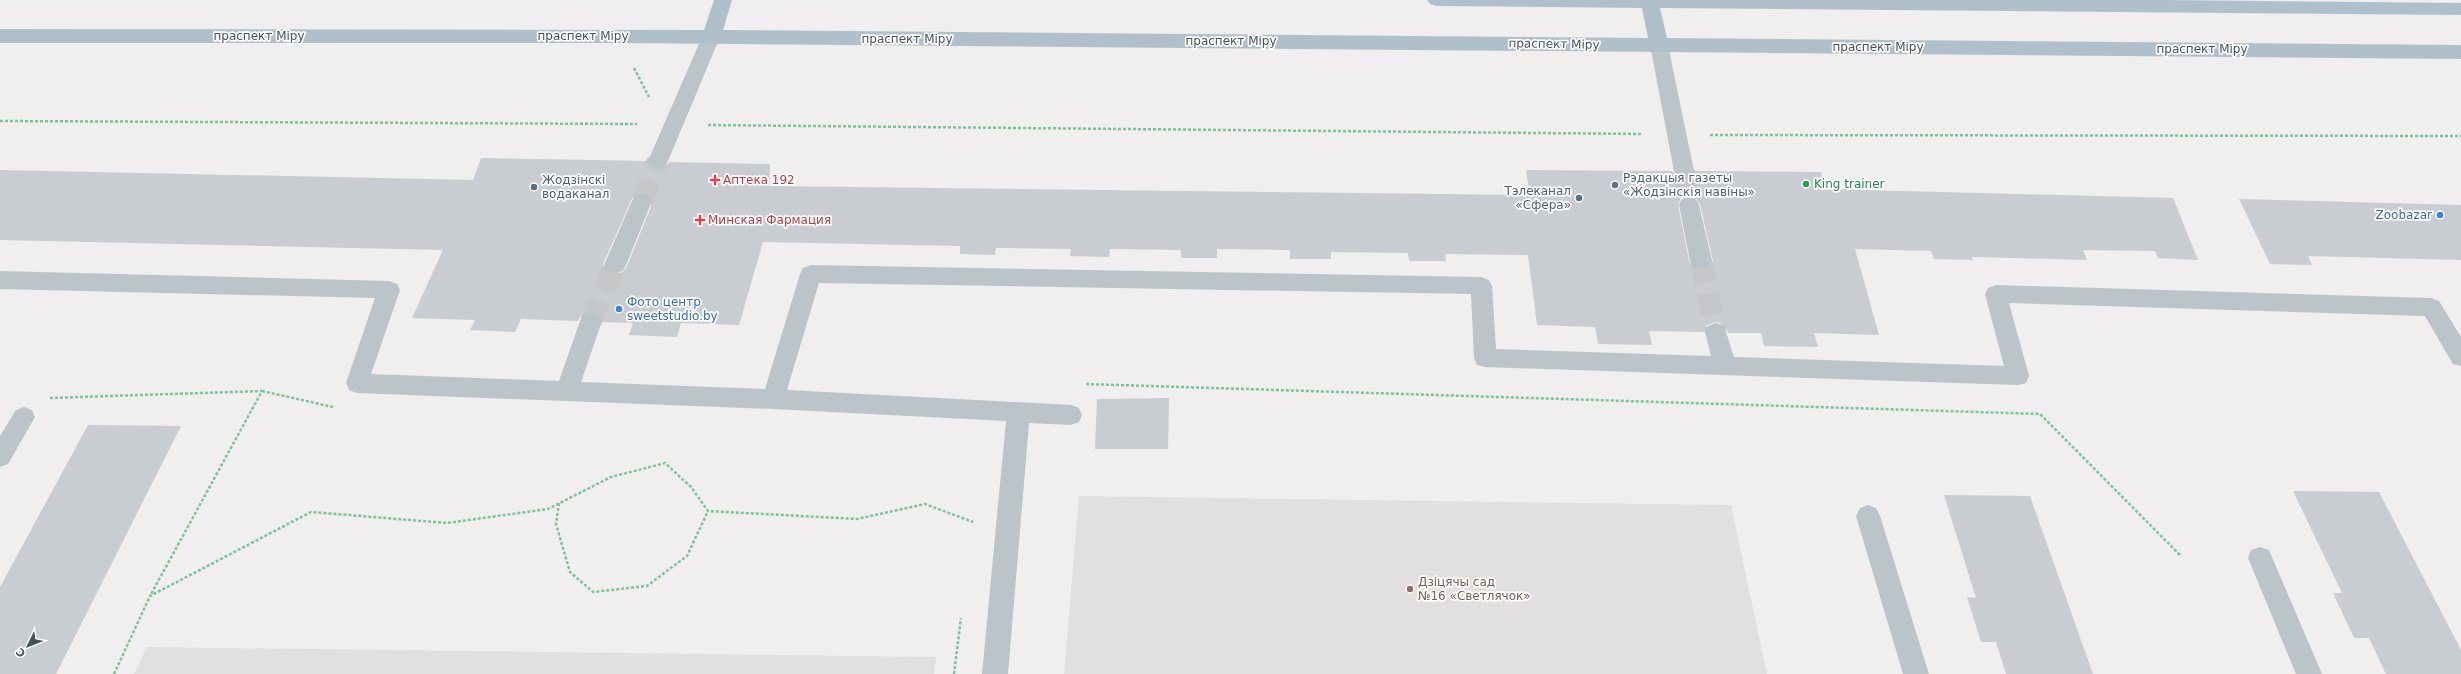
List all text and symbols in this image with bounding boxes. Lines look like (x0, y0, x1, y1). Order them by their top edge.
street label: праспект Міру (213, 29, 305, 43)
street label: праспект Міру (537, 29, 629, 43)
street label: праспект Міру (861, 32, 953, 46)
street label: праспект Міру (1185, 34, 1277, 48)
street label: праспект Міру (1508, 36, 1600, 52)
street label: праспект Міру (1832, 40, 1924, 54)
street label: праспект Міру (2156, 42, 2248, 56)
place label: Рэдакцыя газеты «Жодзінскія навіны» (1623, 171, 1755, 199)
place label: Жодзінскі водаканал (542, 173, 610, 201)
place label: Аптека 192 (723, 173, 795, 187)
marker: Аптека 192 (710, 175, 720, 185)
place label: King trainer (1814, 177, 1885, 191)
marker: King trainer (1801, 179, 1811, 189)
marker: Рэдакцыя газеты «Жодзінскія навіны» (1610, 180, 1620, 190)
marker: Жодзінскі водаканал (529, 182, 539, 192)
place label: Тэлеканал «Сфера» (1504, 184, 1571, 212)
marker: Тэлеканал «Сфера» (1574, 193, 1584, 203)
place label: Zoobazar (2376, 208, 2432, 222)
marker: Zoobazar (2435, 210, 2445, 220)
place label: Минская Фармация (708, 213, 831, 227)
marker: Минская Фармация (695, 215, 705, 225)
place label: Фото центр sweetstudio.by (627, 295, 718, 323)
marker: Фото центр sweetstudio.by (614, 304, 624, 314)
place label: Дзіцячы сад №16 «Светлячок» (1418, 575, 1531, 603)
marker: Дзіцячы сад №16 «Светлячок» (1405, 584, 1415, 594)
north arrow (8, 626, 48, 666)
text: С (14, 645, 29, 660)

